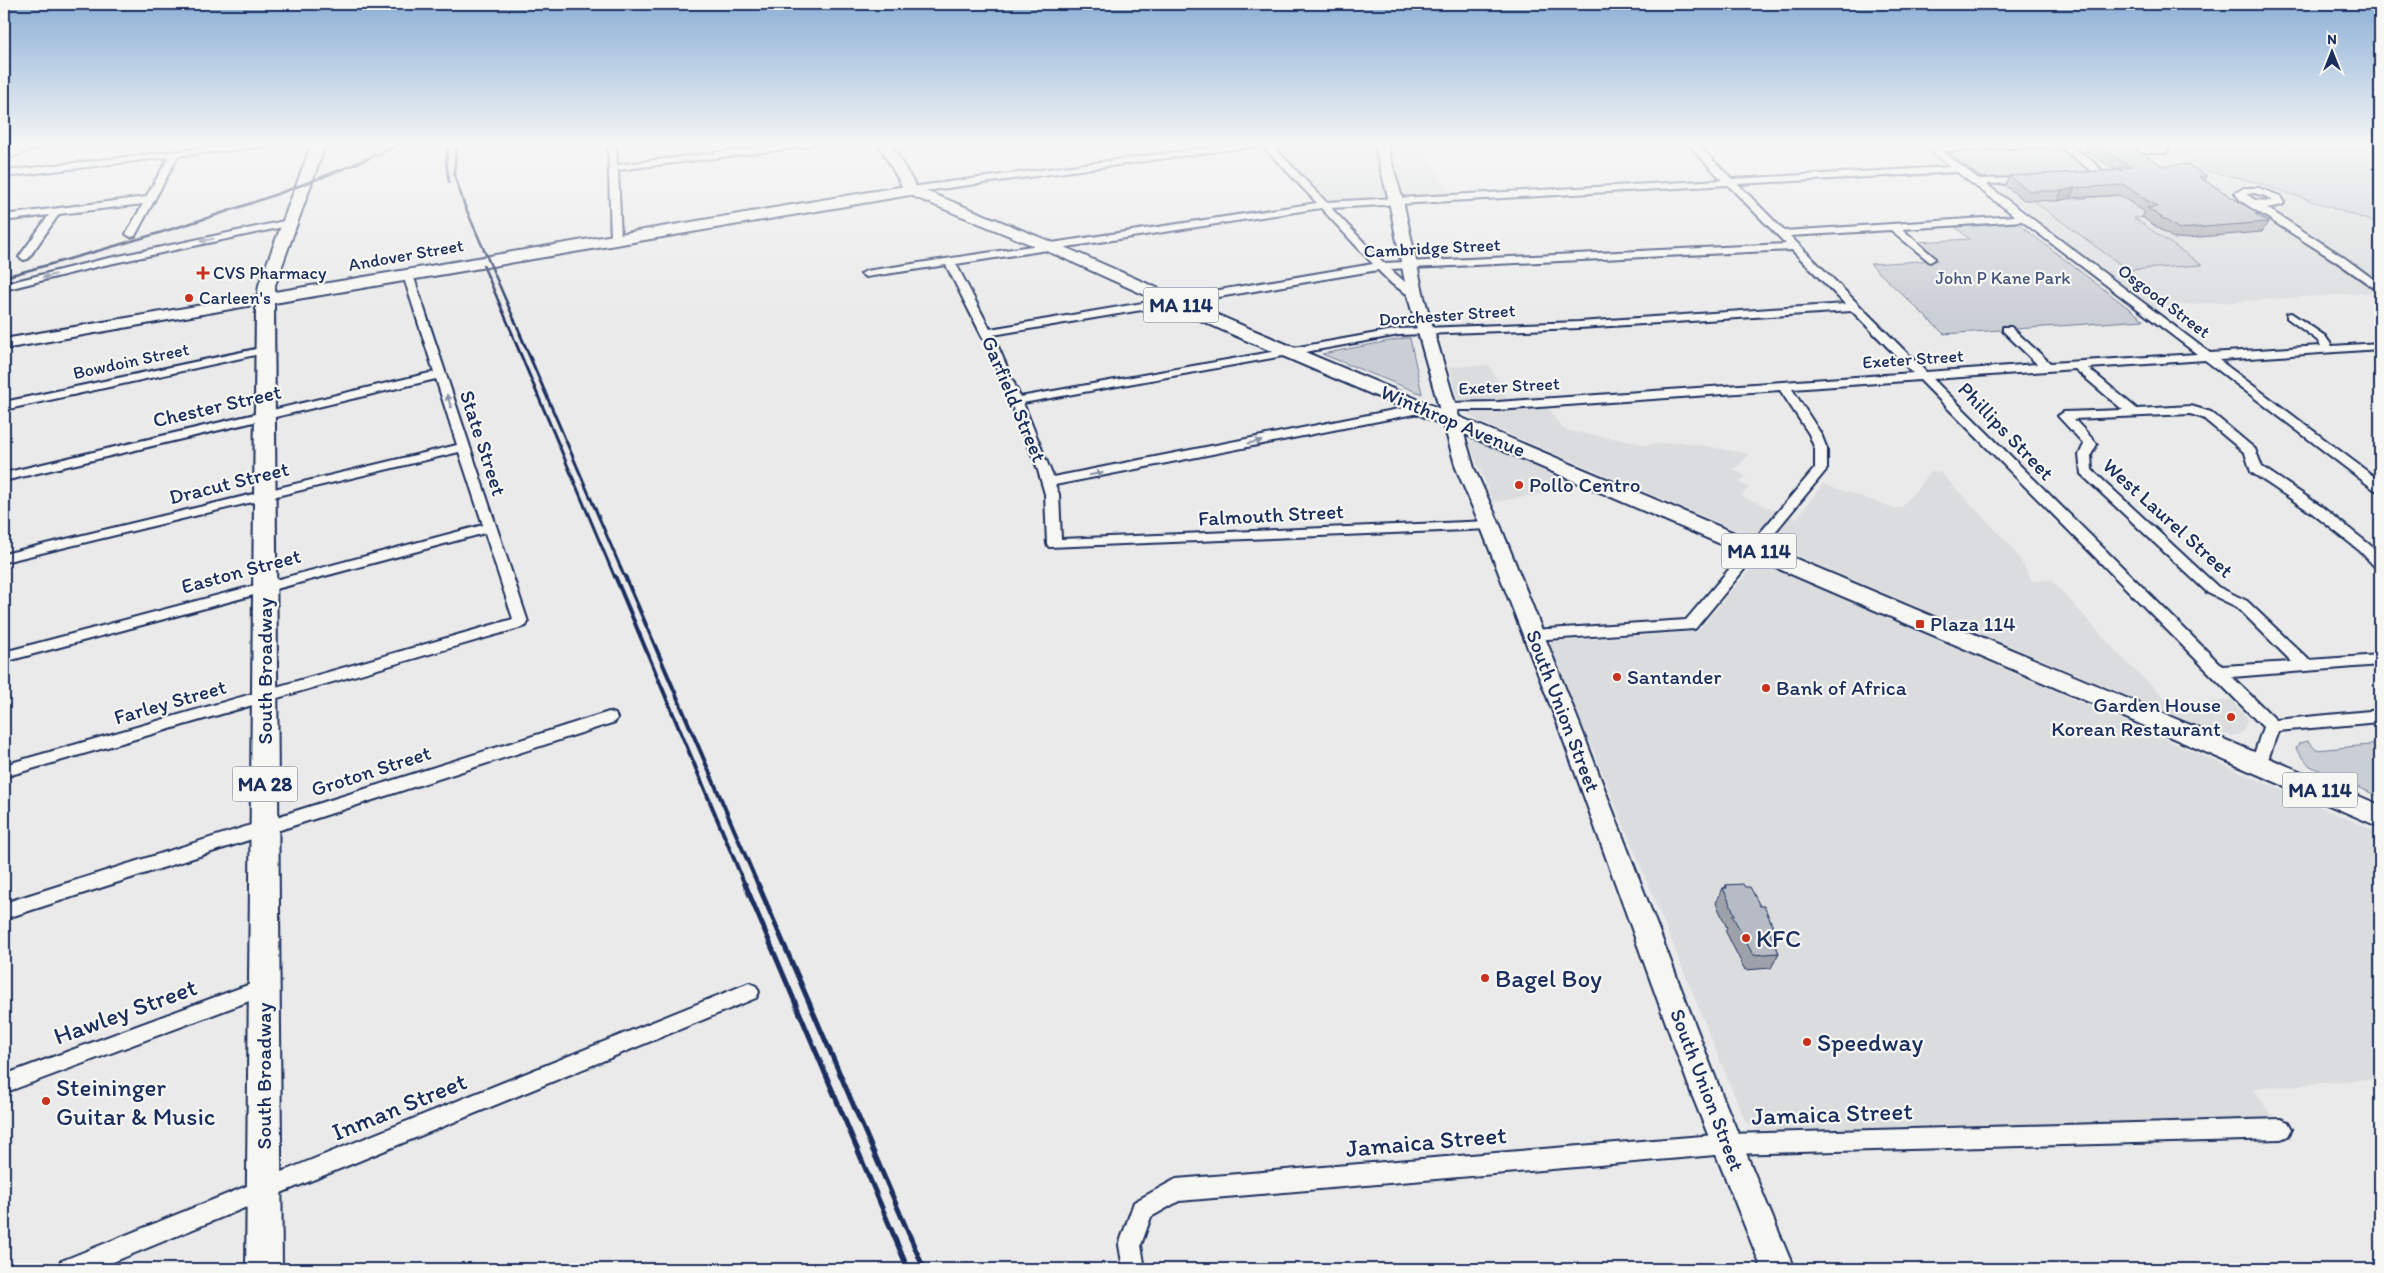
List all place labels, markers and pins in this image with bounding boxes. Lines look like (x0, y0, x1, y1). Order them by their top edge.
place label: CVS Pharmacy (213, 262, 327, 284)
marker: CVS Pharmacy (197, 267, 209, 279)
place label: Carleen's (199, 287, 271, 309)
marker: Carleen's (183, 292, 195, 304)
place label: Pollo Centro (1529, 472, 1641, 497)
marker: Pollo Centro (1513, 479, 1525, 491)
place label: Plaza 114 (1930, 611, 2016, 636)
marker: Plaza 114 (1914, 618, 1926, 630)
place label: Santander (1627, 664, 1721, 689)
marker: Santander (1611, 671, 1623, 683)
place label: Bank of Africa (1776, 675, 1907, 700)
marker: Bank of Africa (1760, 682, 1772, 694)
place label: Garden House Korean Restaurant (2051, 692, 2221, 741)
marker: Garden House Korean Restaurant (2225, 711, 2237, 723)
place label: KFC (1756, 923, 1801, 953)
marker: KFC (1740, 932, 1752, 944)
place label: Bagel Boy (1495, 963, 1602, 993)
marker: Bagel Boy (1479, 972, 1491, 984)
place label: Speedway (1817, 1027, 1923, 1057)
marker: Speedway (1801, 1036, 1813, 1048)
place label: Steininger Guitar & Music (56, 1072, 216, 1131)
marker: Steininger Guitar & Music (40, 1095, 52, 1107)

